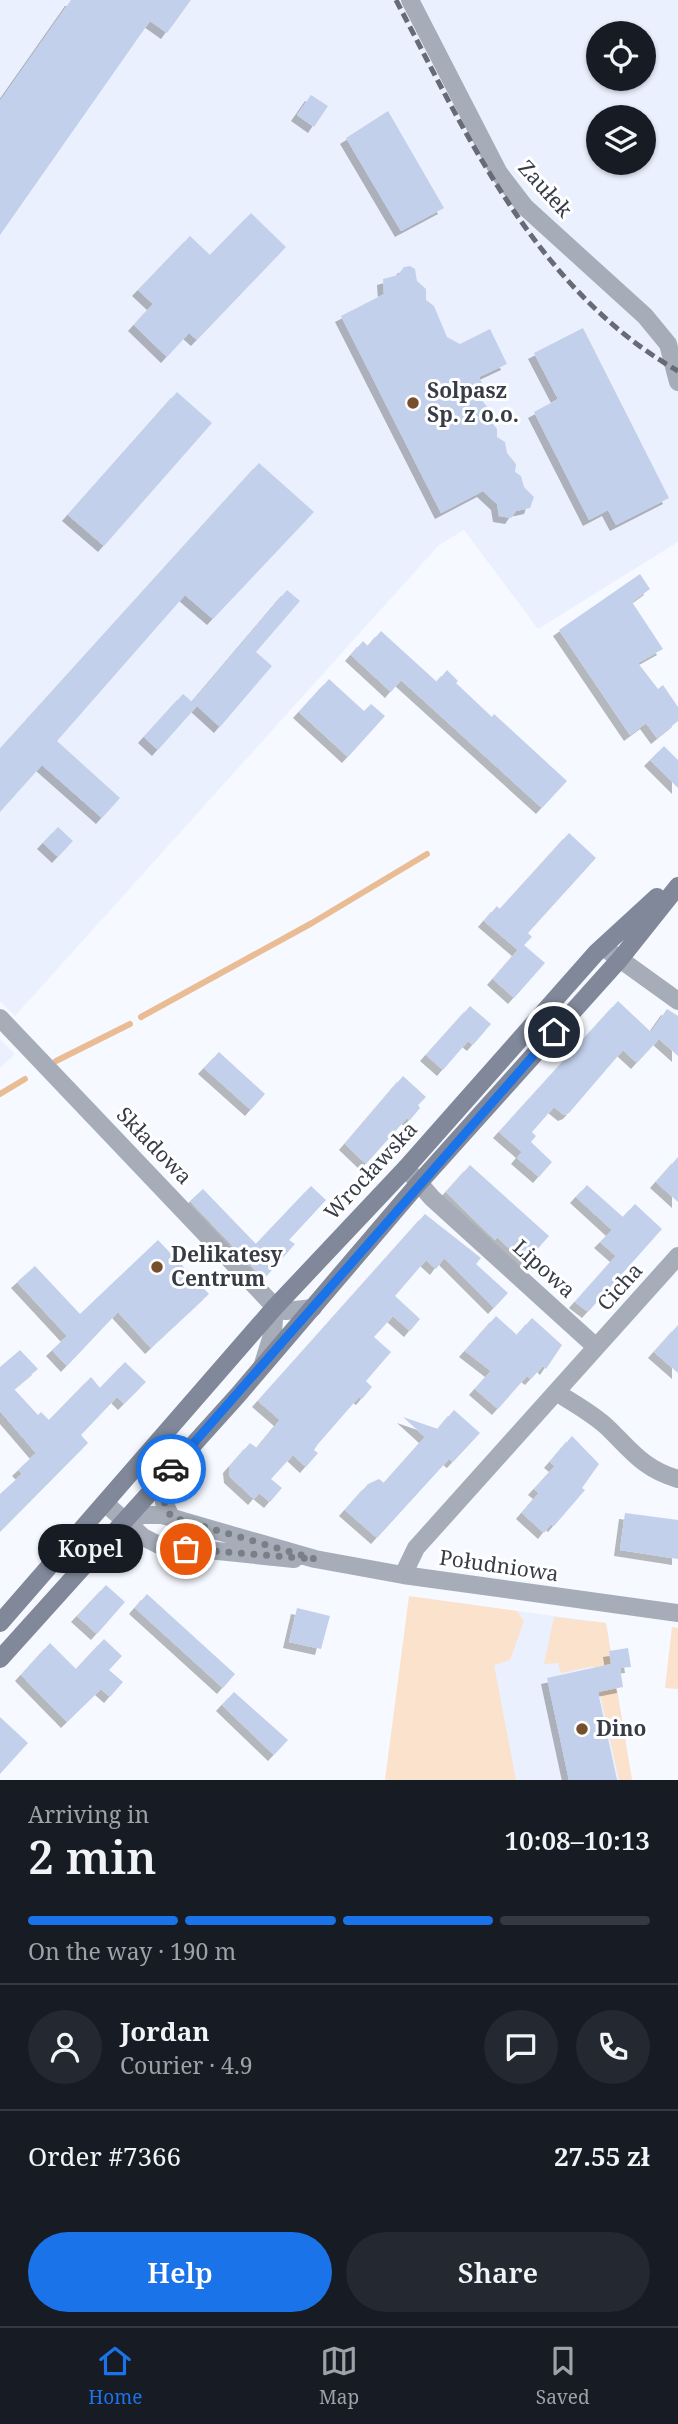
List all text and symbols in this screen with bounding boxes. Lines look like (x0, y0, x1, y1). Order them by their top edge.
map controls (586, 21, 656, 175)
button: locate (586, 21, 656, 91)
button: layers (586, 105, 656, 175)
street label: Zaułek (513, 154, 579, 223)
place label: Solpasz Sp. z o.o. (427, 376, 519, 428)
marker: Solpasz Sp. z o.o. (405, 395, 421, 411)
pin (524, 1002, 584, 1062)
icon: home (535, 1013, 573, 1051)
street label: Składowa (111, 1101, 199, 1190)
street label: Wrocławska (318, 1115, 423, 1225)
street label: Lipowa (508, 1233, 582, 1304)
place label: Delikatesy Centrum (171, 1240, 283, 1292)
street label: Cicha (590, 1256, 648, 1316)
marker: Delikatesy Centrum (149, 1259, 165, 1275)
courier (136, 1434, 206, 1504)
icon: car (152, 1450, 190, 1488)
pin (156, 1519, 216, 1579)
callout: Kopel (39, 1524, 144, 1574)
icon: bag (167, 1530, 205, 1568)
text: Kopel (58, 1532, 123, 1564)
street label: Południowa (438, 1543, 561, 1587)
place label: Dino (596, 1714, 646, 1742)
marker: Dino (574, 1721, 590, 1737)
text: Arriving in (28, 1798, 149, 1830)
text: 10:08–10:13 (504, 1822, 650, 1858)
text: 2 min (28, 1825, 156, 1887)
text: On the way · 190 m (28, 1935, 236, 1967)
button: person (28, 2010, 102, 2084)
button: chat (484, 2010, 558, 2084)
button: phone (576, 2010, 650, 2084)
text: Jordan (120, 2013, 210, 2049)
text: Courier · 4.9 (120, 2049, 253, 2081)
text: Order #7366 (28, 2138, 181, 2174)
text: 27.55 zł (554, 2138, 650, 2174)
button: Help (28, 2232, 332, 2312)
button: Share (346, 2232, 650, 2312)
tab: Home (88, 2342, 142, 2410)
tab: Map (319, 2342, 359, 2410)
tab: Saved (536, 2342, 590, 2410)

